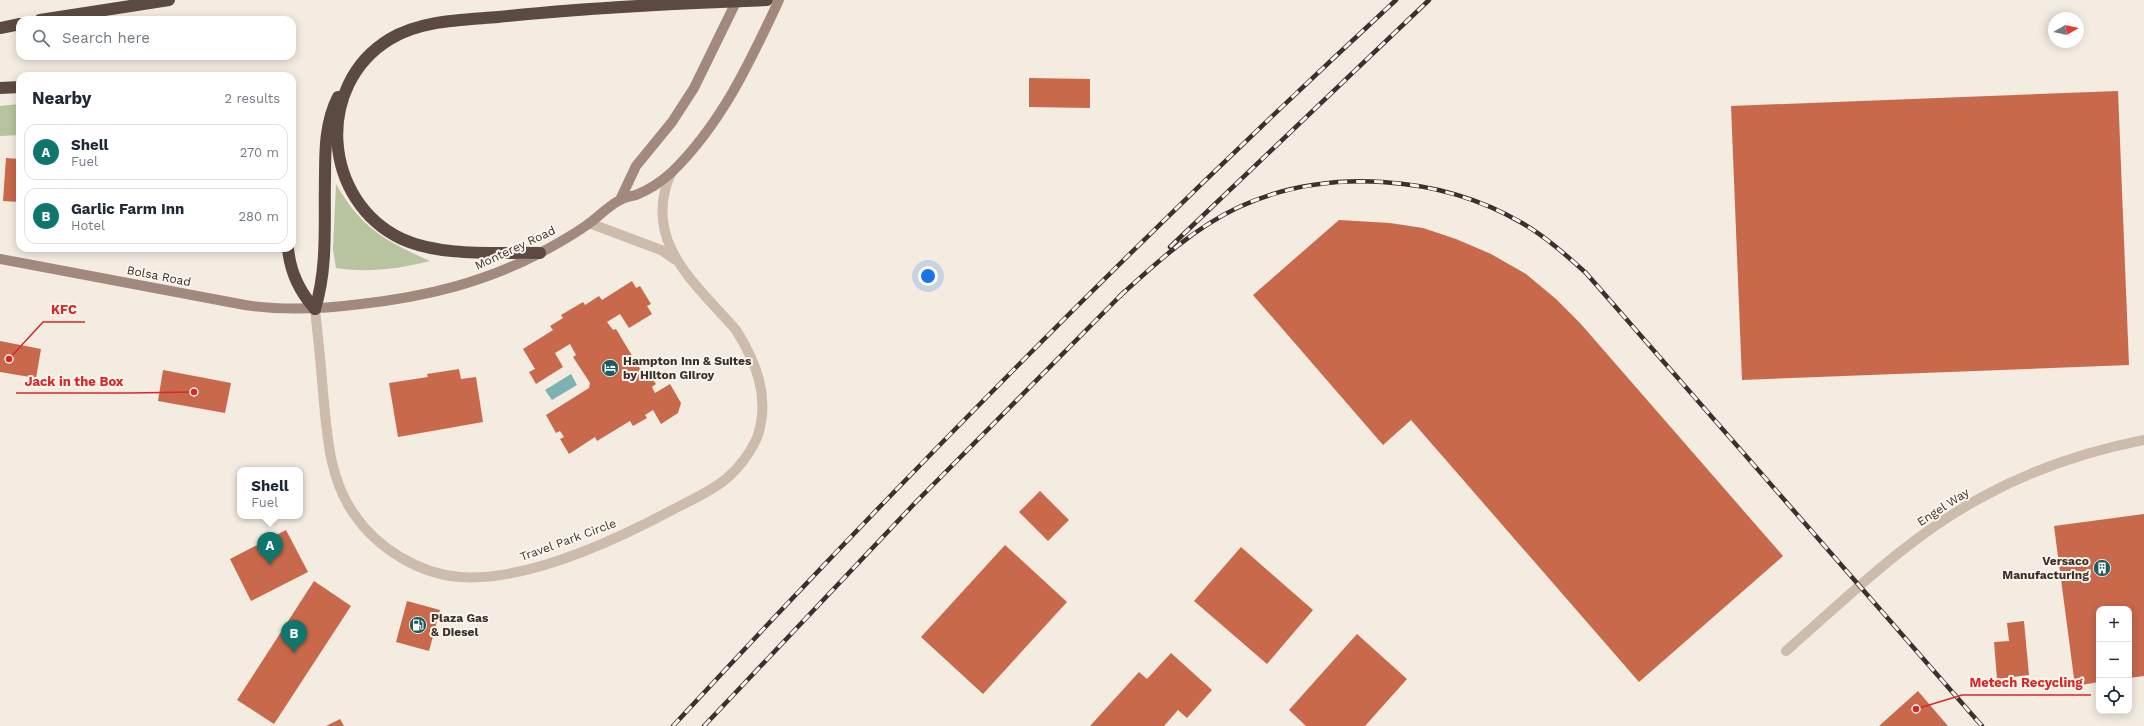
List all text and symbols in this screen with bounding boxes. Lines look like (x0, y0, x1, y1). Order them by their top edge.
north arrow (2048, 12, 2084, 48)
search box (16, 16, 296, 60)
icon: search (30, 27, 52, 49)
text: Search here (62, 29, 150, 47)
text: Nearby (32, 88, 91, 108)
text: 2 results (225, 91, 280, 106)
text: Shell (71, 136, 108, 154)
text: A (42, 145, 50, 160)
text: 270 m (240, 145, 279, 160)
text: Fuel (71, 154, 98, 169)
text: Garlic Farm Inn (71, 200, 184, 218)
text: B (42, 209, 50, 224)
text: 280 m (239, 209, 279, 224)
text: Hotel (71, 218, 105, 233)
street label: Monterey Road (472, 223, 558, 273)
street label: Bolsa Road (126, 263, 192, 289)
your location (918, 266, 938, 286)
callout: KFC (43, 297, 85, 322)
text: KFC (51, 302, 77, 317)
place label: Hampton Inn & Suites by Hilton Gilroy (623, 354, 752, 382)
hotel icon: Hampton Inn & Suites by Hilton Gilroy (600, 358, 620, 378)
callout: Jack in the Box (16, 368, 131, 393)
text: Jack in the Box (25, 374, 124, 389)
popup (237, 467, 303, 519)
text: Shell (251, 477, 289, 495)
street label: Engel Way (1914, 485, 1972, 529)
text: Fuel (251, 495, 278, 510)
street label: Travel Park Circle (518, 516, 618, 564)
pin: A (257, 532, 283, 565)
place label: Versaco Manufacturing (2002, 554, 2089, 582)
building icon: Versaco Manufacturing (2092, 558, 2112, 578)
map controls (2096, 606, 2132, 714)
button: + (2096, 606, 2132, 642)
place label: Plaza Gas & Diesel (431, 611, 489, 639)
fuel station icon: Plaza Gas & Diesel (408, 615, 428, 635)
pin: B (281, 620, 307, 653)
button: − (2096, 642, 2132, 678)
callout: Metech Recycling (1962, 670, 2091, 695)
text: Metech Recycling (1969, 675, 2083, 690)
button: locate (2096, 678, 2132, 714)

